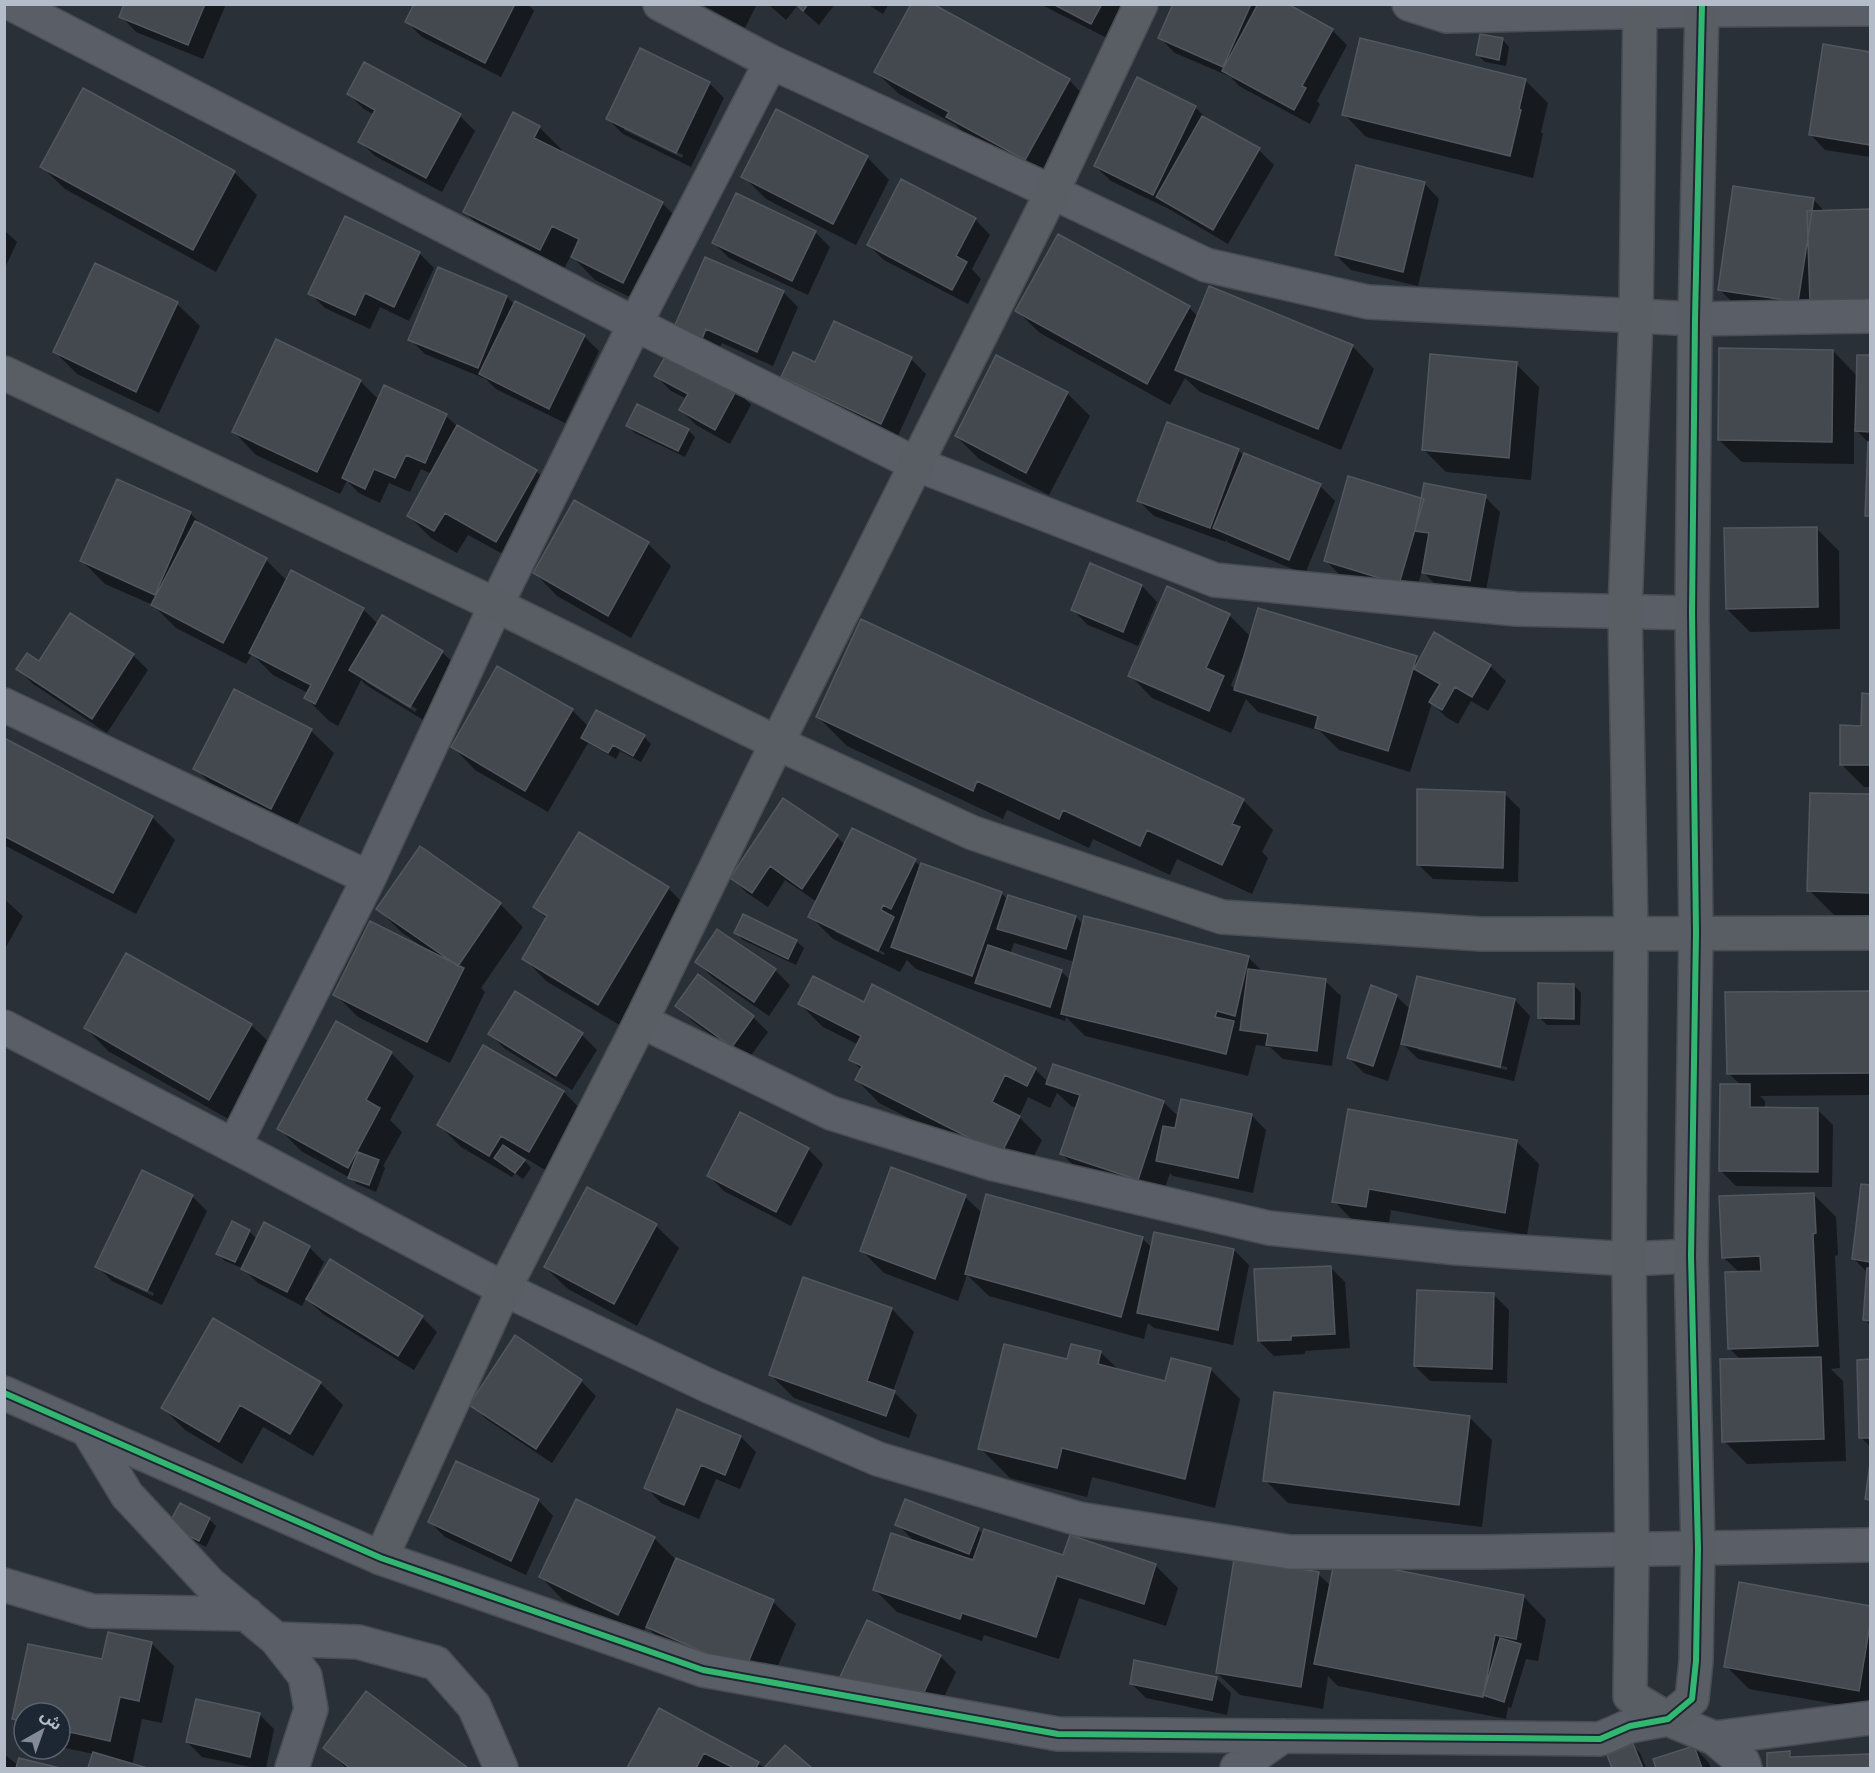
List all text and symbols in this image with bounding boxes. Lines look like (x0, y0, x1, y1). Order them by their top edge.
north arrow (12, 1701, 72, 1761)
text: ش (37, 1705, 67, 1734)

